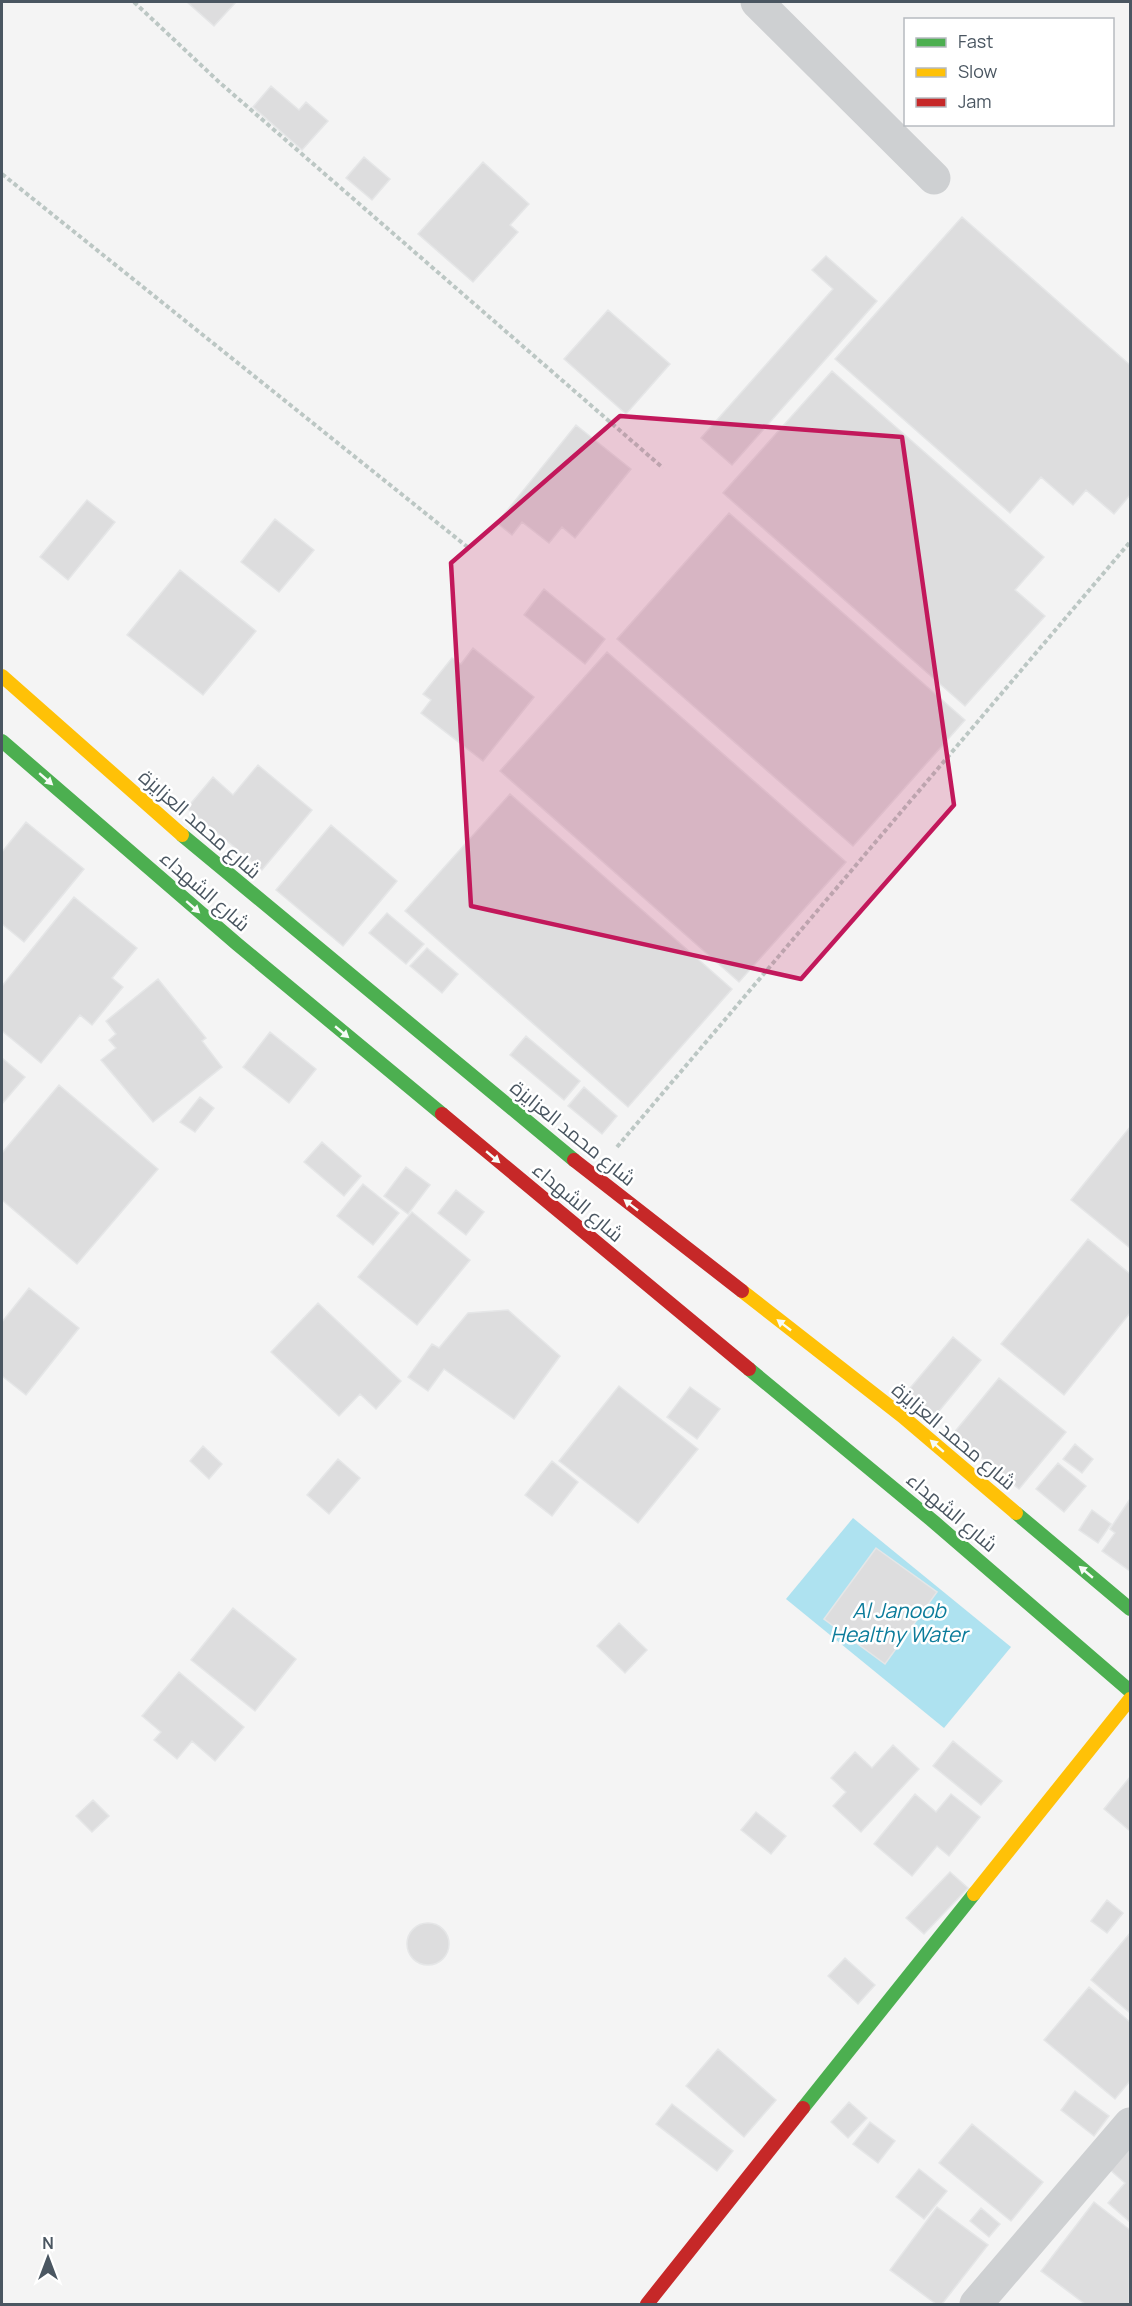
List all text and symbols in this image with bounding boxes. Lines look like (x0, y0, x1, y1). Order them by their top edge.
legend (904, 18, 1114, 126)
text: Fast (958, 29, 993, 53)
text: Slow (958, 59, 998, 83)
text: Jam (958, 89, 992, 113)
street label: شارع محمد العزايزة (133, 763, 267, 885)
one-way arrow (38, 772, 53, 786)
street label: شارع الشهداء (154, 844, 256, 938)
one-way arrow (185, 900, 201, 913)
one-way arrow (334, 1025, 349, 1038)
street label: شارع محمد العزايزة (504, 1074, 642, 1192)
one-way arrow (485, 1150, 500, 1162)
street label: شارع الشهداء (526, 1156, 630, 1248)
one-way arrow (623, 1199, 638, 1211)
one-way arrow (777, 1319, 792, 1331)
street label: شارع محمد العزايزة (886, 1376, 1022, 1496)
one-way arrow (930, 1440, 945, 1453)
street label: شارع الشهداء (900, 1466, 1004, 1558)
one-way arrow (1079, 1566, 1094, 1579)
water label: Al Janoob Healthy Water (830, 1596, 970, 1648)
north arrow (18, 2228, 78, 2288)
text: N (42, 2232, 54, 2254)

